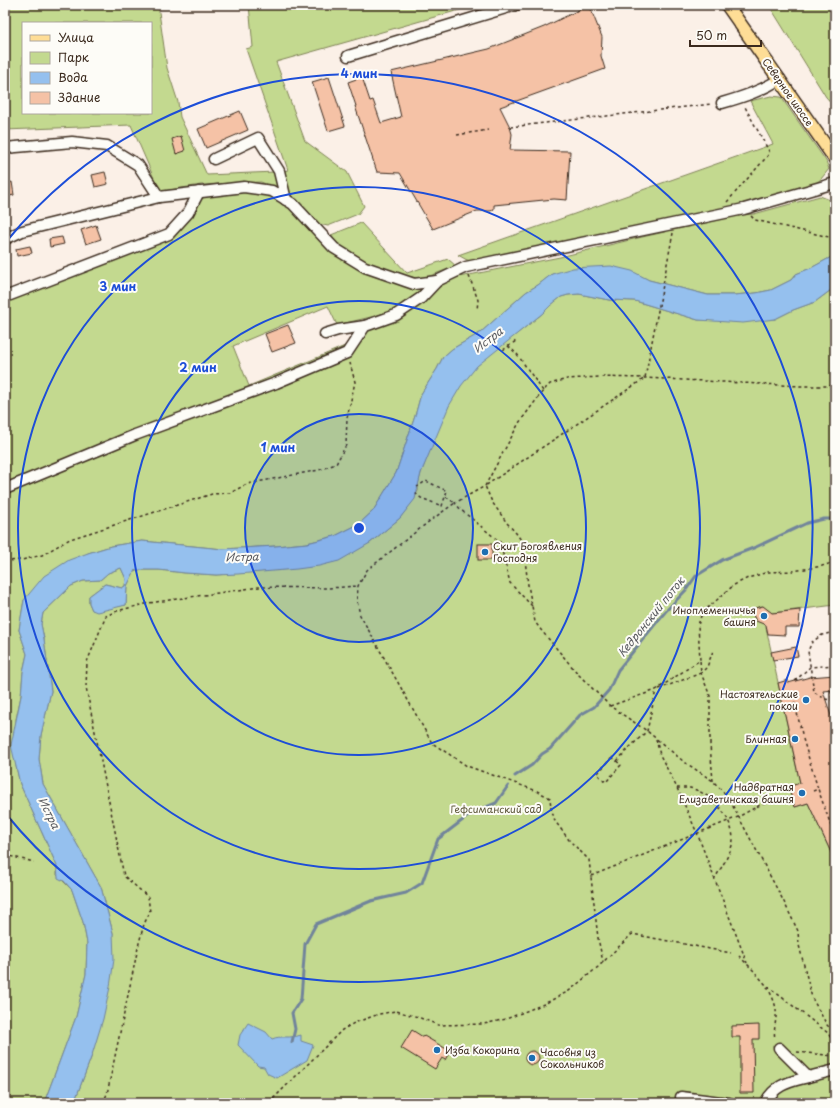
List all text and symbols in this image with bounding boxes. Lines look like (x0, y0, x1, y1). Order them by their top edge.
legend (22, 22, 152, 114)
scale bar (690, 22, 761, 48)
text: 50 m (696, 26, 727, 44)
text: Улица (58, 28, 94, 46)
text: Парк (58, 48, 90, 66)
street label: Северное шоссе (759, 55, 817, 129)
text: 4 мин (340, 64, 378, 82)
text: Вода (58, 68, 88, 86)
text: Здание (58, 88, 100, 106)
text: 3 мин (100, 277, 137, 295)
water label: Истра (469, 322, 507, 357)
text: 2 мин (179, 358, 217, 376)
text: 1 мин (261, 438, 296, 456)
centre of rings (352, 521, 366, 535)
place label: Скит Богоявления Господня (493, 538, 582, 565)
water label: Истра (225, 547, 260, 566)
marker: Скит Богоявления Господня (480, 547, 490, 557)
water label: Кедронский поток (613, 572, 689, 660)
place label: Иноплеменничья башня (672, 602, 756, 629)
marker: Иноплеменничья башня (759, 611, 769, 621)
place label: Настоятельские покои (720, 686, 798, 713)
marker: Настоятельские покои (801, 695, 811, 705)
place label: Блинная (745, 731, 787, 746)
marker: Блинная (790, 734, 800, 744)
place label: Надвратная Елизаветинская башня (679, 779, 794, 806)
marker: Надвратная Елизаветинская башня (797, 788, 807, 798)
water label: Истра (35, 794, 65, 832)
park label: Гефсиманский сад (450, 801, 542, 816)
place label: Изба Кокорина (445, 1042, 520, 1057)
place label: Часовня из Сокольников (540, 1044, 604, 1071)
marker: Изба Кокорина (432, 1045, 442, 1055)
marker: Часовня из Сокольников (527, 1053, 537, 1063)

